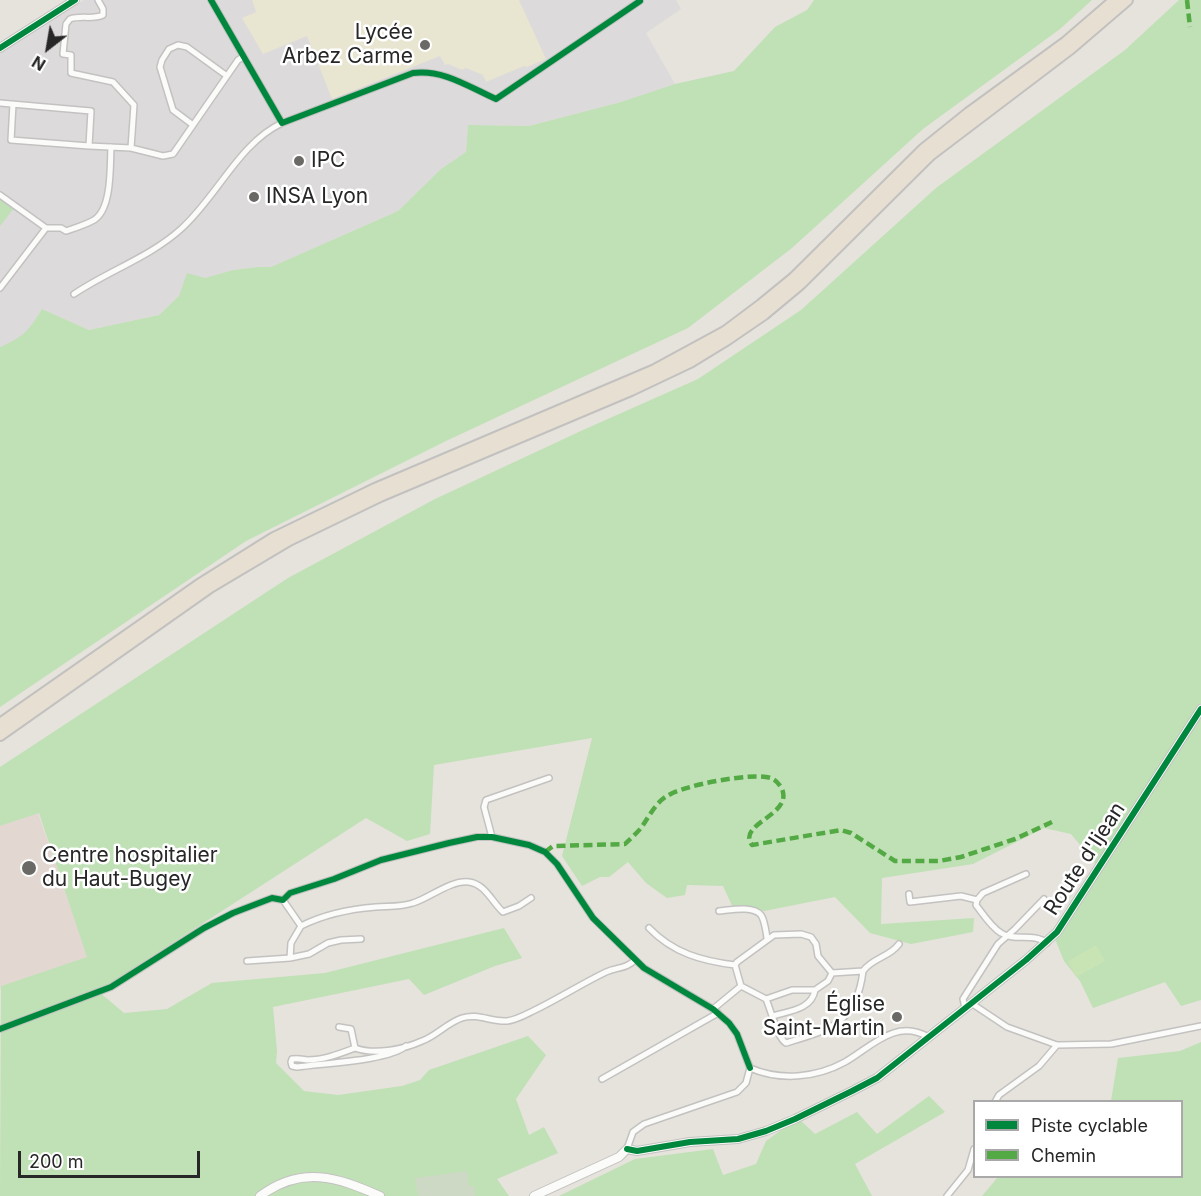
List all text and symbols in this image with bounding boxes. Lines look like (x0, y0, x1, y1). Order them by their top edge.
north arrow (18, 18, 78, 78)
place label: Lycée Arbez Carme (282, 20, 413, 70)
marker: Lycée Arbez Carme (418, 38, 432, 52)
text: N (28, 52, 49, 75)
place label: IPC (311, 148, 345, 174)
marker: IPC (292, 154, 306, 168)
place label: INSA Lyon (266, 184, 368, 210)
marker: INSA Lyon (247, 190, 261, 204)
street label: Route d'Ijean (1039, 798, 1131, 920)
place label: Centre hospitalier du Haut-Bugey (42, 843, 218, 893)
marker: Centre hospitalier du Haut-Bugey (20, 859, 38, 877)
place label: Église Saint-Martin (763, 992, 885, 1042)
marker: Église Saint-Martin (890, 1010, 904, 1024)
legend (973, 1100, 1183, 1178)
text: Piste cyclable (1031, 1115, 1148, 1136)
scale bar (21, 1139, 202, 1177)
text: Chemin (1031, 1145, 1096, 1166)
text: 200 m (29, 1151, 84, 1172)

